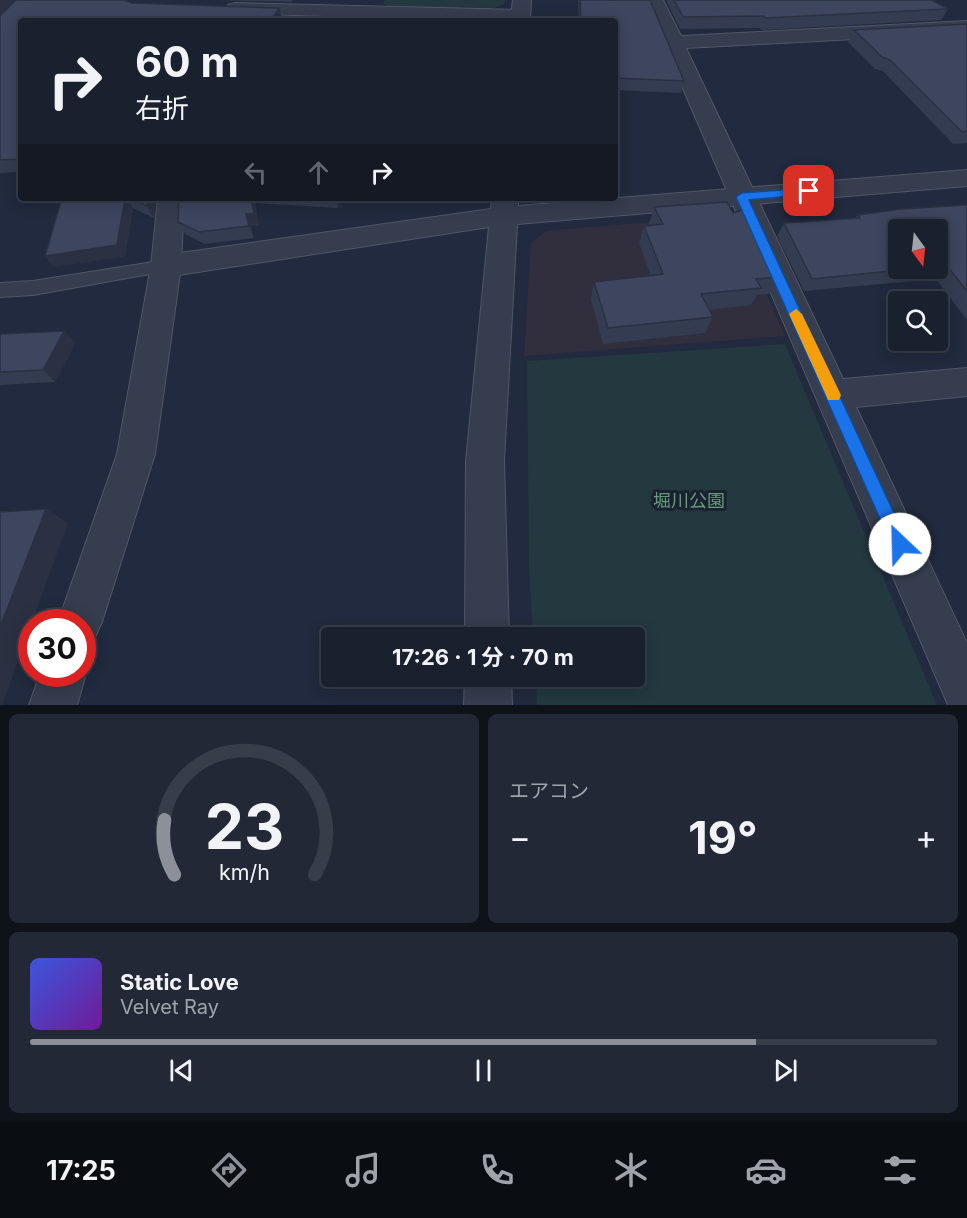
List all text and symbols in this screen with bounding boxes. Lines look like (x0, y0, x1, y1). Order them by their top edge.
text: 60 m (135, 36, 239, 87)
icon: right (36, 42, 114, 120)
text: 右折 (135, 92, 189, 125)
icon: left (239, 156, 272, 189)
icon: ahead (302, 156, 335, 189)
icon: right (365, 156, 398, 189)
pin (783, 165, 834, 216)
icon: arrive (792, 174, 825, 207)
north arrow (888, 219, 948, 279)
map controls (888, 219, 948, 351)
button: search (888, 291, 948, 351)
park label: 堀川公園 (653, 490, 725, 511)
position arrow (868, 512, 932, 576)
speed limit sign: 30 (18, 609, 96, 687)
text: 17:26 · 1 分 · 70 m (392, 644, 574, 670)
text: エアコン (509, 779, 589, 803)
text: 23 (204, 789, 284, 864)
text: 19° (688, 810, 758, 865)
text: − (509, 817, 531, 857)
text: + (915, 817, 937, 857)
text: km/h (219, 860, 269, 886)
text: Static Love (120, 969, 239, 995)
text: Velvet Ray (120, 995, 219, 1019)
icon: previous (165, 1054, 198, 1087)
icon: pause (467, 1054, 500, 1087)
icon: next (769, 1054, 802, 1087)
icon: directions (208, 1149, 250, 1191)
icon: music (342, 1149, 384, 1191)
icon: phone (476, 1149, 518, 1191)
icon: climate (610, 1149, 652, 1191)
icon: car (745, 1149, 787, 1191)
icon: filters (879, 1149, 921, 1191)
text: 17:25 (46, 1154, 116, 1187)

